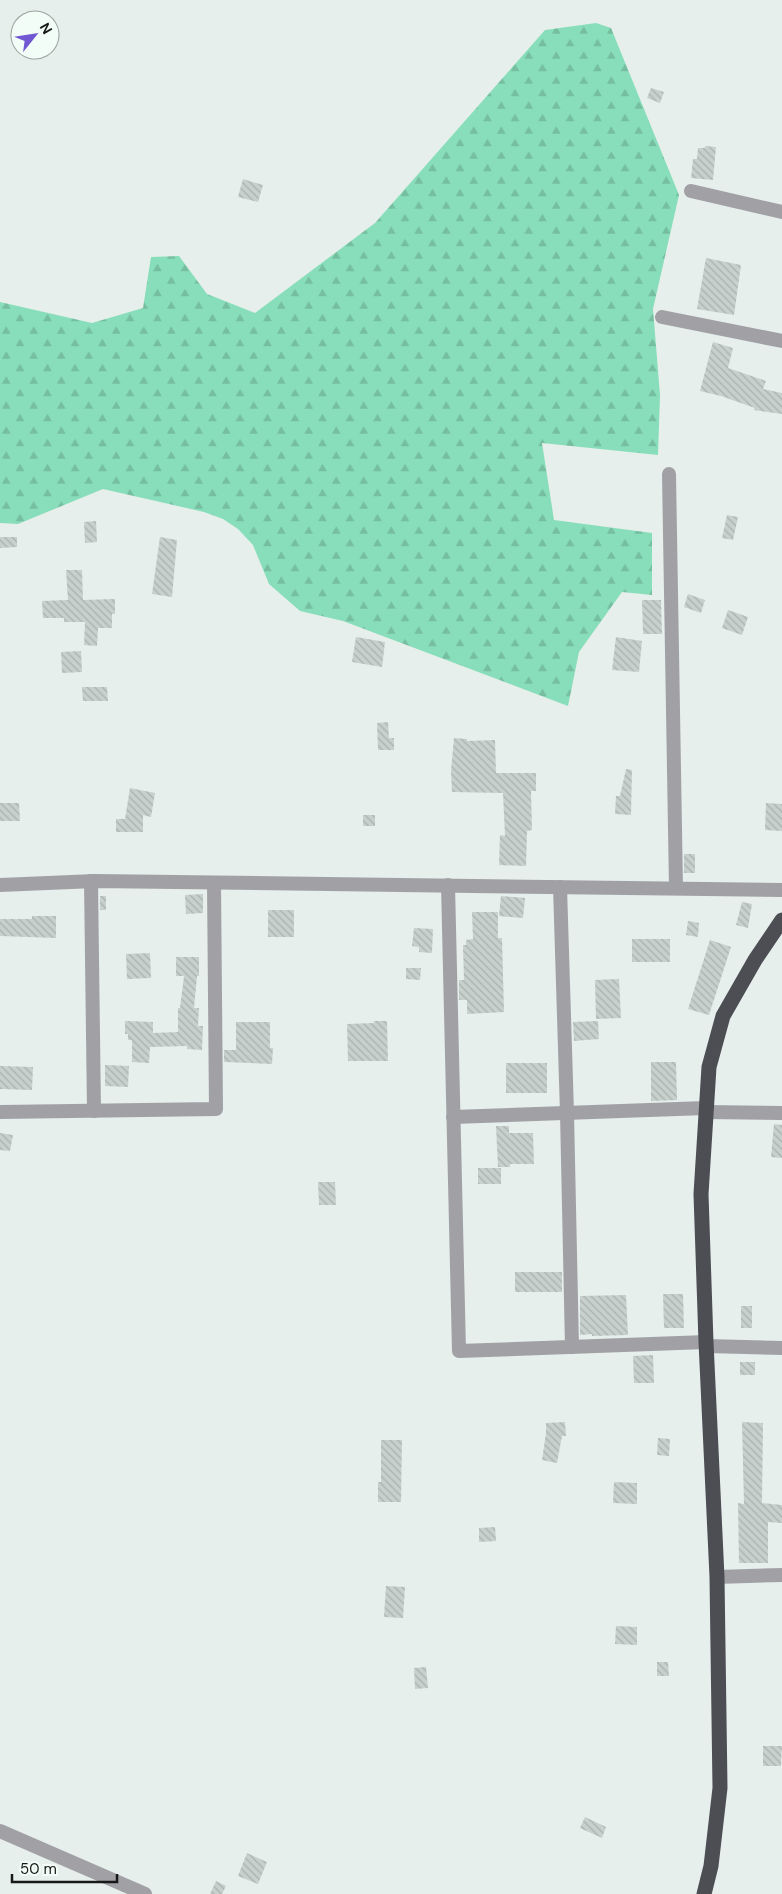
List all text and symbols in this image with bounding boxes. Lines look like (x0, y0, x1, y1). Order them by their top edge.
north arrow (10, 10, 60, 60)
text: N (36, 20, 57, 37)
scale bar (12, 1852, 118, 1884)
text: 50 m (20, 1859, 57, 1879)

